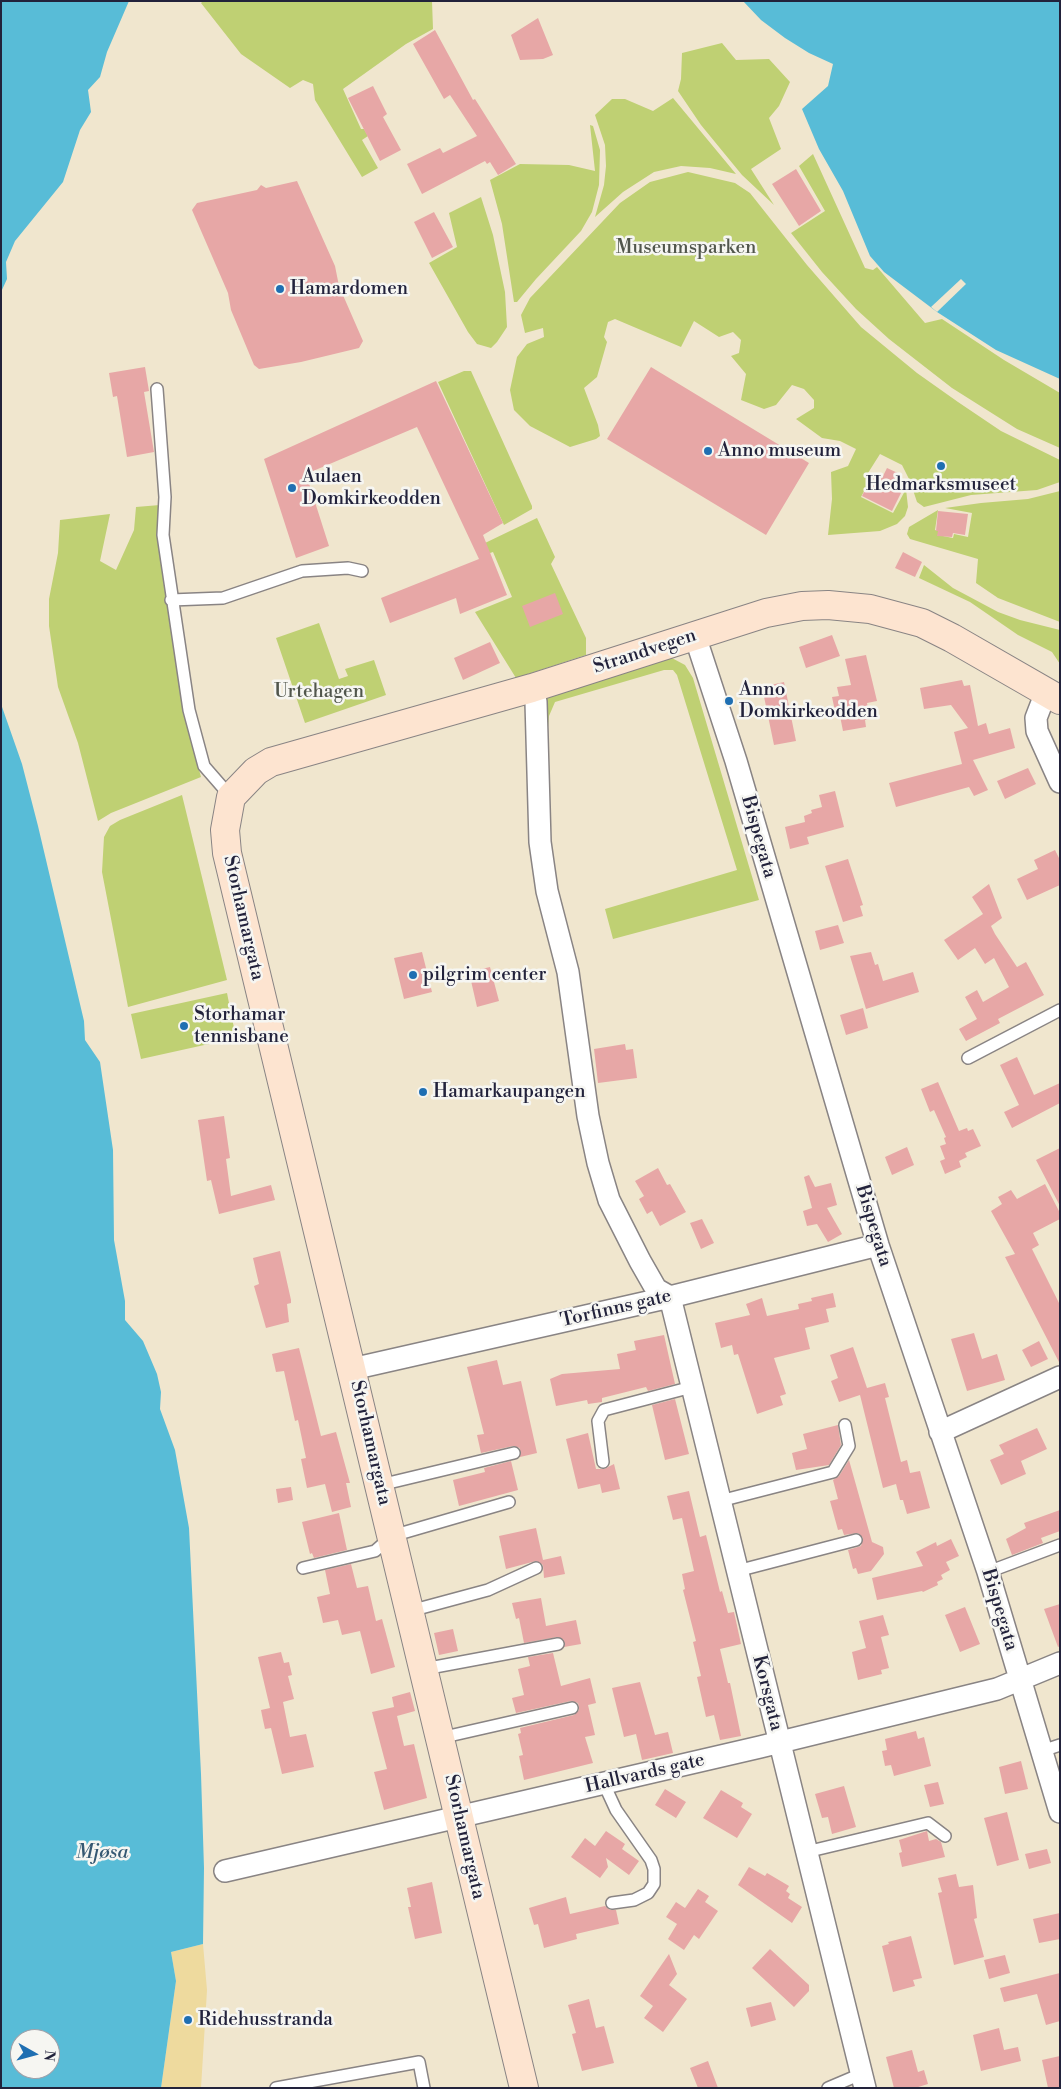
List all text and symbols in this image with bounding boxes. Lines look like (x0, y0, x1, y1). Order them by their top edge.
park label: Museumsparken (616, 237, 756, 259)
place label: Hamardomen (290, 278, 408, 300)
marker: Hamardomen (274, 283, 286, 295)
place label: Anno museum (718, 440, 841, 462)
marker: Anno museum (702, 445, 714, 457)
marker: Hedmarksmuseet (935, 460, 947, 472)
place label: Aulaen Domkirkeodden (302, 466, 441, 510)
place label: Hedmarksmuseet (866, 474, 1016, 496)
marker: Aulaen Domkirkeodden (286, 482, 298, 494)
street label: Strandvegen (591, 625, 699, 679)
place label: Anno Domkirkeodden (739, 679, 878, 723)
park label: Urtehagen (274, 681, 364, 703)
marker: Anno Domkirkeodden (723, 695, 735, 707)
street label: Bispegata (735, 793, 781, 881)
street label: Storhamargata (218, 853, 268, 983)
place label: pilgrim center (423, 964, 546, 986)
marker: pilgrim center (407, 969, 419, 981)
place label: Storhamar tennisbane (194, 1004, 289, 1048)
marker: Storhamar tennisbane (178, 1020, 190, 1032)
place label: Hamarkaupangen (433, 1081, 585, 1103)
marker: Hamarkaupangen (417, 1086, 429, 1098)
street label: Bispegata (850, 1182, 896, 1270)
street label: Torfinns gate (558, 1285, 674, 1333)
street label: Storhamargata (345, 1378, 395, 1508)
street label: Bispegata (976, 1566, 1022, 1654)
street label: Korsgata (747, 1653, 787, 1733)
street label: Hallvards gate (583, 1749, 707, 1799)
street label: Storhamargata (439, 1772, 489, 1902)
water label: Mjøsa (76, 1841, 128, 1865)
place label: Ridehusstranda (198, 2009, 333, 2031)
marker: Ridehusstranda (182, 2014, 194, 2026)
north arrow (10, 2029, 60, 2079)
text: N (39, 2049, 59, 2062)

